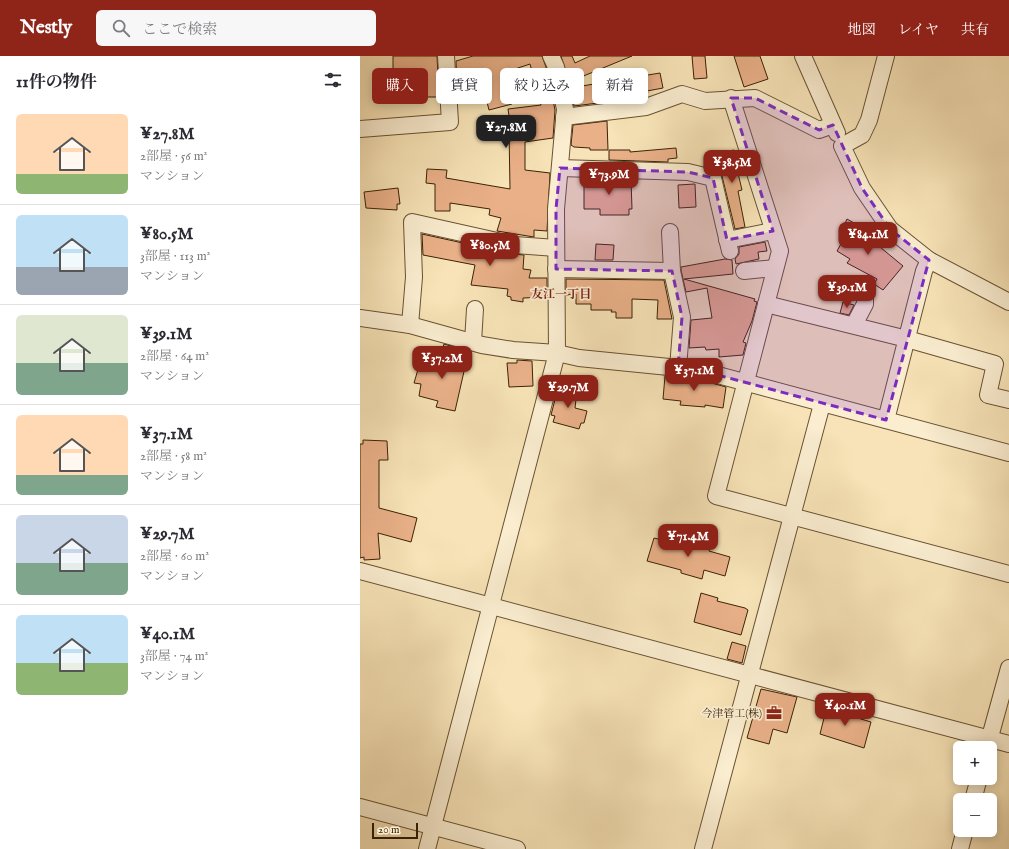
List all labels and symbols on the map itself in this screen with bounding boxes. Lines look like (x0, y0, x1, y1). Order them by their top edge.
pin: ¥27.8M (473, 115, 539, 149)
pin: ¥38.5M (699, 150, 765, 184)
pin: ¥73.9M (576, 162, 642, 196)
pin: ¥84.1M (835, 222, 901, 256)
pin: ¥80.5M (457, 233, 523, 267)
pin: ¥39.1M (814, 275, 880, 309)
district label: 友江一丁目 (531, 287, 591, 302)
pin: ¥37.2M (409, 346, 475, 380)
pin: ¥37.1M (661, 358, 727, 392)
pin: ¥29.7M (535, 375, 601, 409)
pin: ¥71.4M (655, 524, 721, 558)
pin: ¥40.1M (812, 693, 878, 727)
office icon: 今津管工(株) (765, 704, 783, 722)
place label: 今津管工(株) (701, 707, 762, 721)
scale bar (372, 821, 418, 840)

